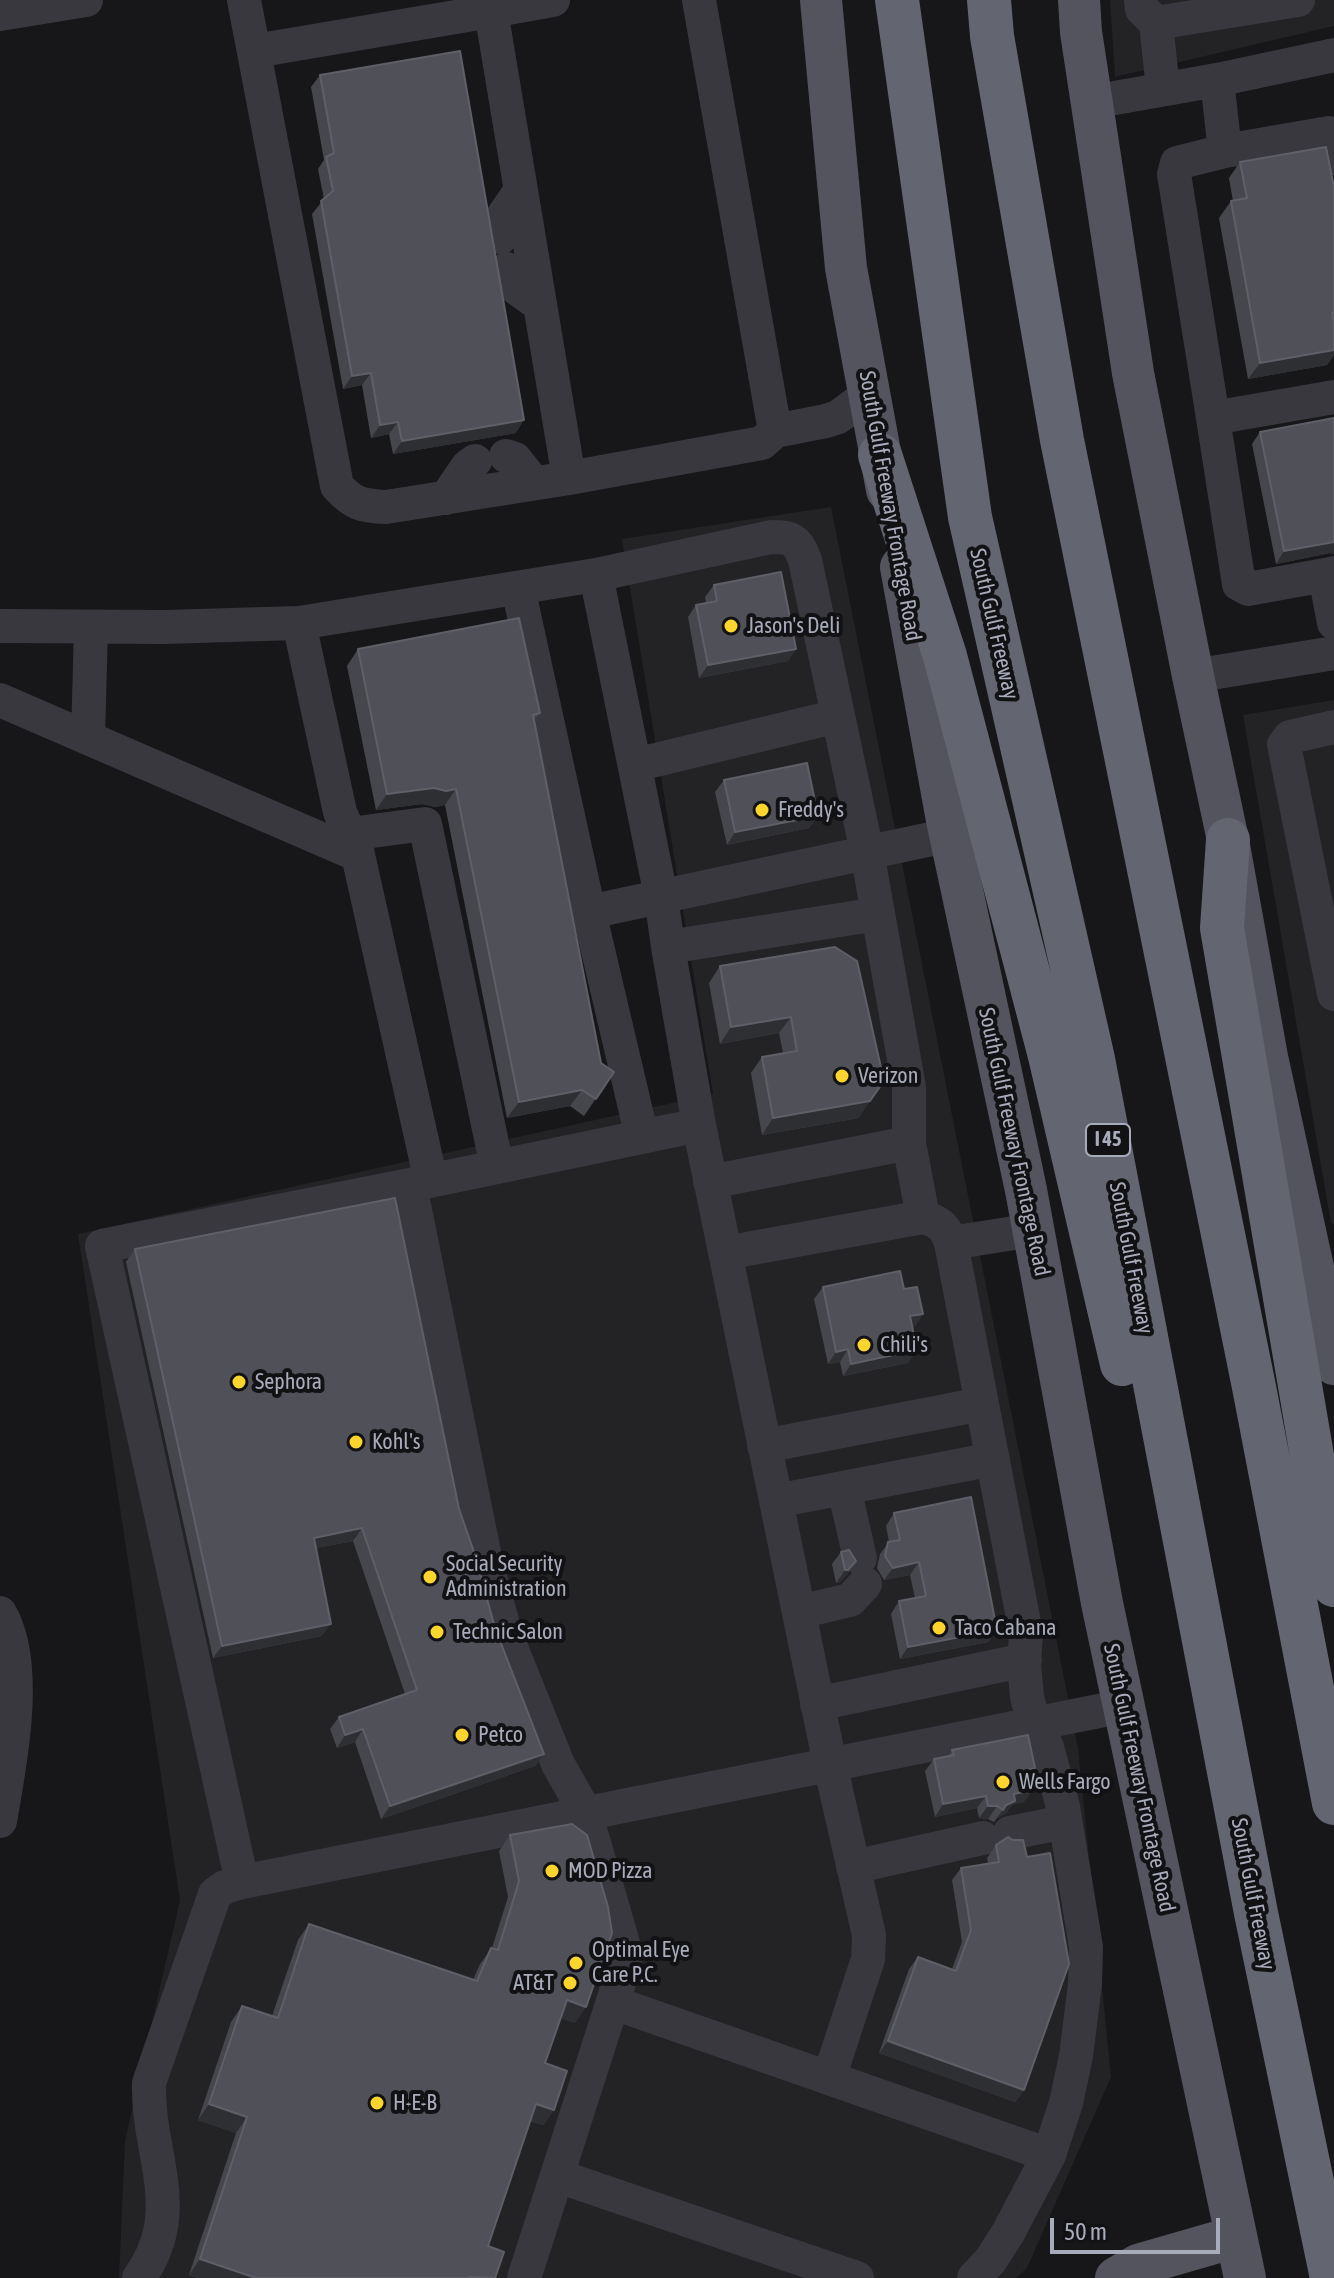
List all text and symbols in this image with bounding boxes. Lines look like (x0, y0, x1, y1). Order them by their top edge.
street label: South Gulf Freeway Frontage Road (853, 369, 927, 643)
street label: South Gulf Freeway (964, 546, 1024, 702)
place label: Jason's Deli (747, 613, 840, 639)
marker: Jason's Deli (722, 617, 740, 635)
place label: Freddy's (778, 797, 844, 823)
marker: Freddy's (753, 801, 771, 819)
street label: South Gulf Freeway Frontage Road (973, 1005, 1055, 1279)
place label: Verizon (858, 1063, 918, 1089)
marker: Verizon (833, 1067, 851, 1085)
road number: I 45 (1086, 1124, 1130, 1156)
street label: South Gulf Freeway (1103, 1180, 1159, 1336)
place label: Chili's (880, 1332, 928, 1358)
marker: Chili's (855, 1336, 873, 1354)
place label: Sephora (255, 1369, 322, 1395)
marker: Sephora (230, 1373, 248, 1391)
place label: Kohl's (372, 1429, 421, 1455)
marker: Kohl's (347, 1433, 365, 1451)
place label: Social Security Administration (446, 1551, 567, 1602)
marker: Social Security Administration (421, 1568, 439, 1586)
place label: Taco Cabana (955, 1615, 1057, 1641)
place label: Technic Salon (453, 1619, 563, 1645)
marker: Taco Cabana (930, 1619, 948, 1637)
marker: Technic Salon (428, 1623, 446, 1641)
street label: South Gulf Freeway Frontage Road (1098, 1641, 1180, 1915)
place label: Petco (478, 1722, 523, 1748)
marker: Petco (453, 1726, 471, 1744)
place label: Wells Fargo (1019, 1769, 1111, 1795)
marker: Wells Fargo (994, 1773, 1012, 1791)
street label: South Gulf Freeway (1225, 1816, 1281, 1972)
place label: MOD Pizza (568, 1858, 652, 1884)
marker: MOD Pizza (543, 1862, 561, 1880)
place label: Optimal Eye Care P.C. (592, 1937, 690, 1988)
marker: Optimal Eye Care P.C. (567, 1954, 585, 1972)
place label: AT&T (513, 1970, 554, 1996)
marker: AT&T (561, 1974, 579, 1992)
place label: H-E-B (393, 2090, 437, 2116)
marker: H-E-B (368, 2094, 386, 2112)
scale bar (1054, 2202, 1224, 2252)
text: 50 m (1064, 2218, 1107, 2245)

